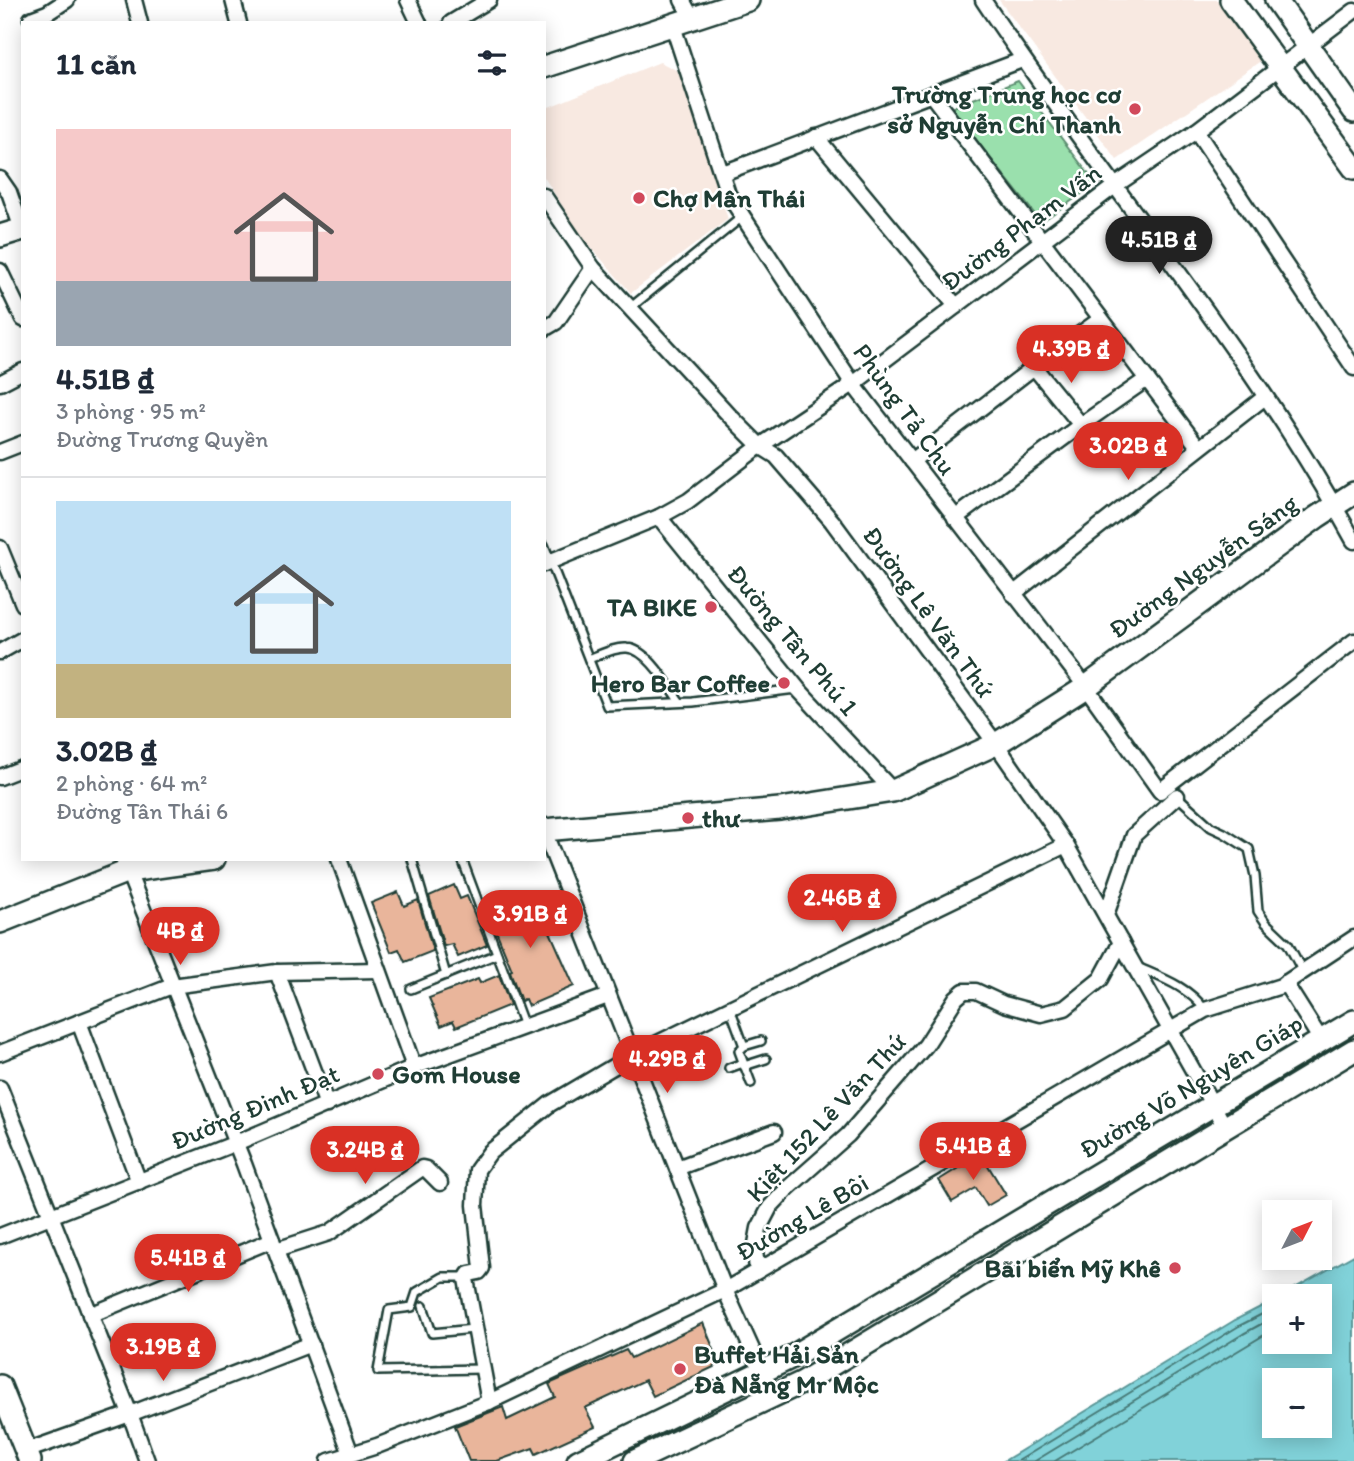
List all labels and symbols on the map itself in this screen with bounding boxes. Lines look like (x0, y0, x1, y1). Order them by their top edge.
place label: Trường Trung học cơ sở Nguyễn Chí Thanh (887, 78, 1122, 140)
marker: Trường Trung học cơ sở Nguyễn Chí Thanh (1127, 101, 1143, 117)
street label: Đường Phạm Vấn (934, 156, 1108, 298)
place label: Chợ Mân Thái (653, 182, 806, 214)
marker: Chợ Mân Thái (631, 190, 647, 206)
pin: 4.51B ₫ (1094, 216, 1224, 276)
pin: 4.39B ₫ (1006, 326, 1136, 385)
street label: Phùng Tả Chu (846, 337, 964, 481)
pin: 3.02B ₫ (1063, 422, 1193, 482)
street label: Đường Nguyễn Sáng (1102, 486, 1304, 645)
street label: Đường Lê Văn Thứ (856, 520, 1002, 705)
street label: Đường Tân Phú 1 (721, 558, 865, 722)
place label: TA BIKE (606, 591, 698, 623)
marker: TA BIKE (703, 599, 719, 615)
place label: Hero Bar Coffee (591, 667, 770, 699)
marker: Hero Bar Coffee (776, 675, 792, 691)
place label: thư (702, 802, 741, 834)
marker: thư (680, 810, 696, 826)
pin: 2.46B ₫ (777, 874, 907, 934)
pin: 3.91B ₫ (465, 890, 595, 950)
pin: 4B ₫ (139, 908, 221, 967)
street label: Đường Võ Nguyên Giáp (1074, 1007, 1308, 1165)
street label: Kiệt 152 Lê Văn Thứ (739, 1025, 913, 1209)
pin: 4.29B ₫ (602, 1036, 732, 1095)
street label: Đường Đinh Đạt (166, 1057, 344, 1157)
place label: Gom House (392, 1058, 521, 1090)
marker: Gom House (370, 1066, 386, 1082)
pin: 5.41B ₫ (908, 1122, 1038, 1182)
pin: 3.24B ₫ (300, 1126, 430, 1186)
street label: Đường Lê Bôi (730, 1166, 874, 1268)
north arrow (1262, 1200, 1332, 1270)
pin: 5.41B ₫ (123, 1234, 253, 1294)
place label: Bãi biển Mỹ Khê (985, 1252, 1161, 1284)
marker: Bãi biển Mỹ Khê (1167, 1260, 1183, 1276)
pin: 3.19B ₫ (98, 1324, 228, 1383)
place label: Buffet Hải Sản Đà Nẵng Mr Mộc (694, 1338, 879, 1400)
marker: Buffet Hải Sản Đà Nẵng Mr Mộc (672, 1361, 688, 1377)

